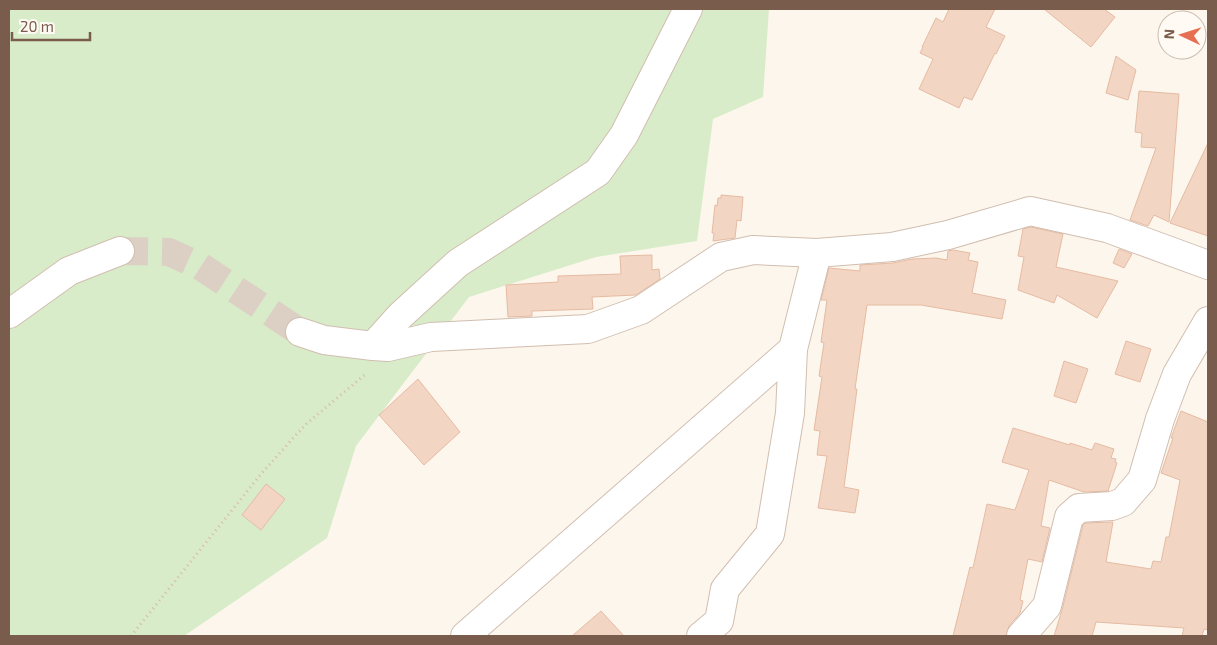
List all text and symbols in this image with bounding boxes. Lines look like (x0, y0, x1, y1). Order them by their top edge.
scale bar (12, 10, 90, 42)
north arrow (1157, 10, 1207, 60)
text: 20 m (20, 17, 54, 35)
text: N (1160, 28, 1177, 40)

